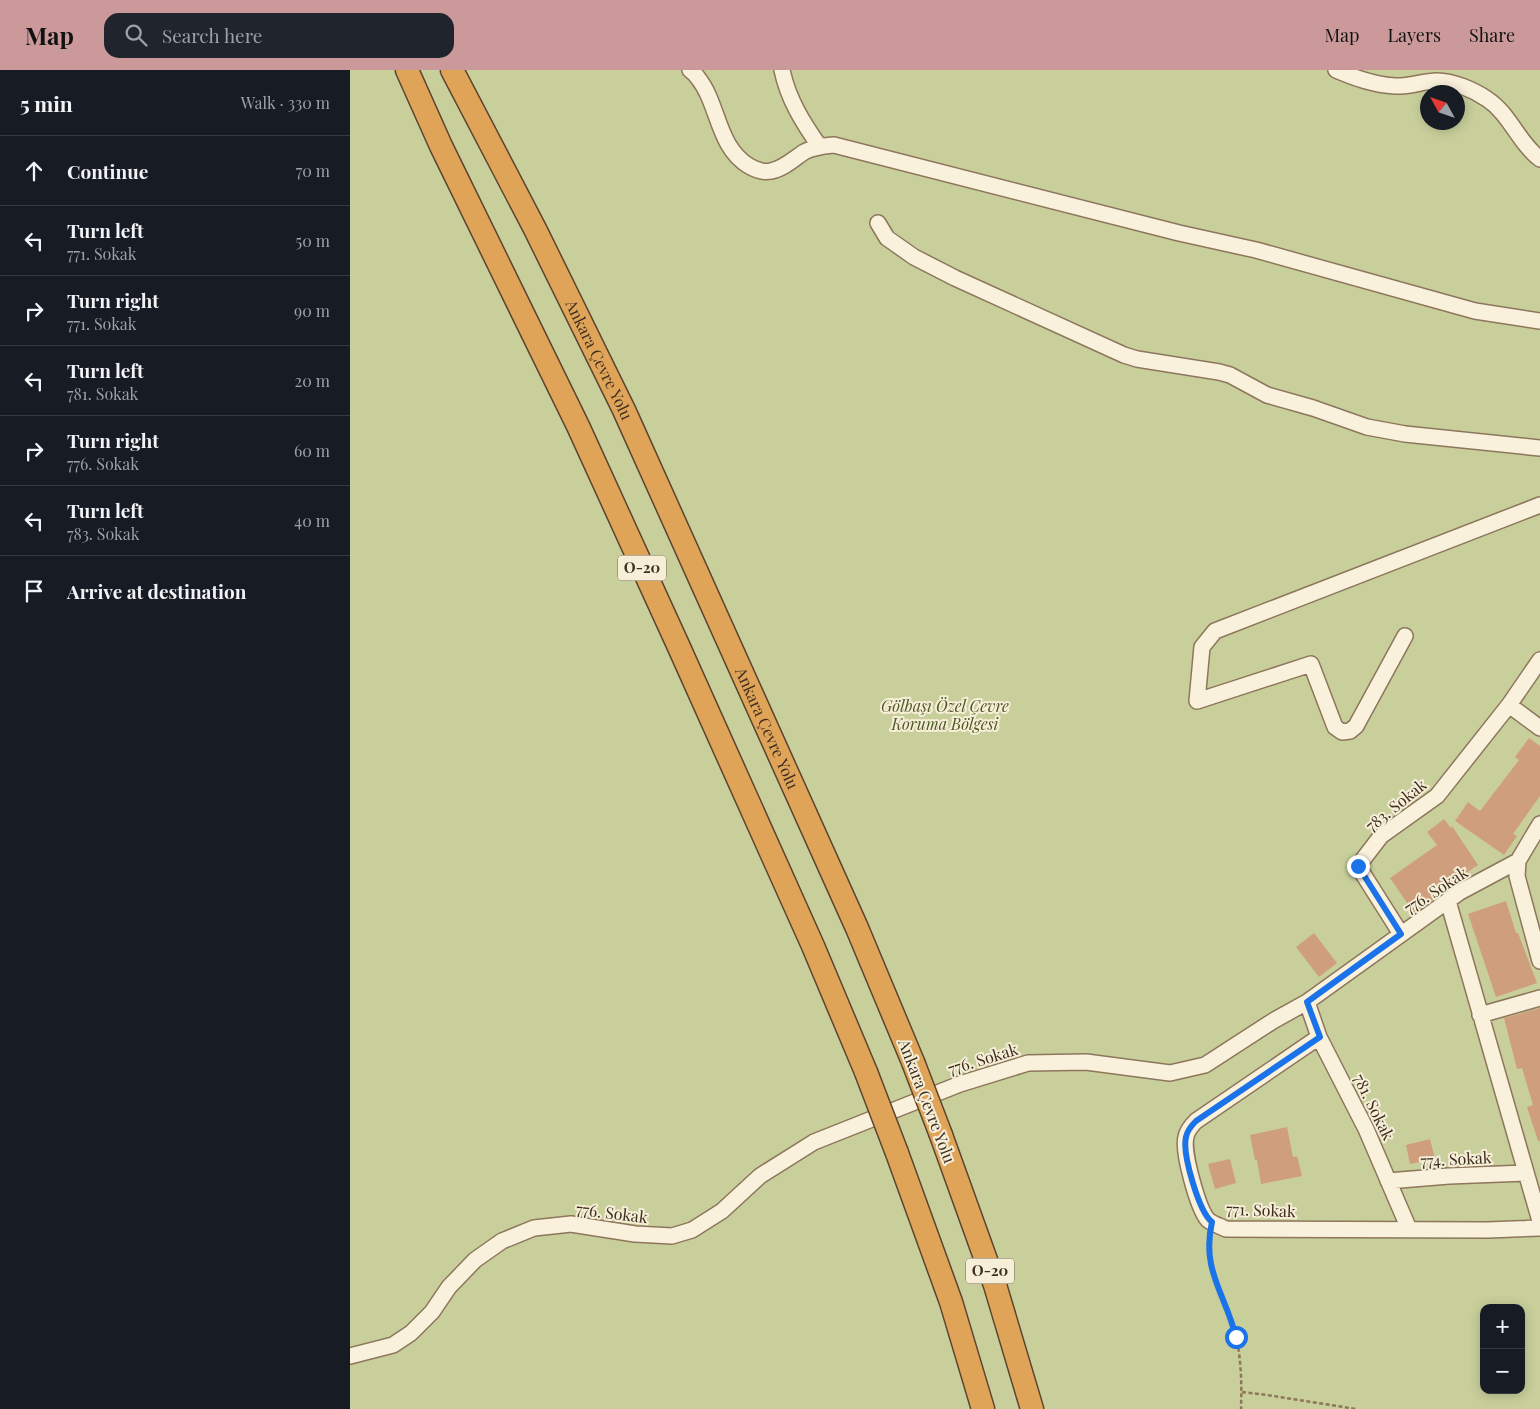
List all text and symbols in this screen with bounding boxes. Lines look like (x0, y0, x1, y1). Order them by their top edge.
search box (104, 13, 454, 58)
text: Map (25, 19, 74, 51)
icon: search (122, 21, 150, 49)
text: Search here (162, 22, 262, 48)
text: Map (1324, 23, 1359, 47)
text: Layers (1387, 23, 1441, 47)
text: Share (1469, 23, 1515, 47)
north arrow (1420, 85, 1465, 130)
text: 5 min (20, 89, 73, 117)
text: Walk · 330 m (241, 92, 330, 113)
icon: ahead (20, 157, 48, 185)
text: Continue (67, 158, 148, 184)
text: 70 m (296, 160, 330, 181)
text: Turn left (67, 217, 144, 243)
icon: left (20, 227, 48, 255)
text: 50 m (296, 230, 330, 251)
text: 771. Sokak (67, 243, 137, 264)
text: Turn right (67, 287, 159, 313)
street label: Ankara Çevre Yolu (561, 295, 638, 423)
icon: right (20, 297, 48, 325)
text: 90 m (294, 300, 330, 321)
text: 771. Sokak (67, 313, 137, 334)
text: Turn left (67, 357, 144, 383)
icon: left (20, 367, 48, 395)
text: 20 m (295, 370, 330, 391)
text: 781. Sokak (67, 383, 138, 404)
text: Turn right (67, 427, 159, 453)
icon: right (20, 437, 48, 465)
text: 60 m (294, 440, 330, 461)
text: 776. Sokak (67, 453, 139, 474)
text: Turn left (67, 497, 144, 523)
icon: left (20, 507, 48, 535)
text: 40 m (294, 510, 330, 531)
text: 783. Sokak (67, 523, 140, 544)
road number: O-20 (618, 556, 666, 580)
icon: arrive (20, 577, 48, 605)
text: Arrive at destination (67, 578, 247, 604)
street label: Ankara Çevre Yolu (731, 663, 804, 792)
park label: Gölbaşı Özel Çevre Koruma Bölgesi (881, 695, 1009, 734)
street label: 783. Sokak (1361, 774, 1431, 836)
route end (1347, 855, 1370, 878)
street label: 776. Sokak (1400, 861, 1472, 918)
street label: Ankara Çevre Yolu (894, 1035, 961, 1166)
street label: 776. Sokak (945, 1038, 1021, 1079)
street label: 781. Sokak (1349, 1070, 1400, 1144)
street label: 774. Sokak (1420, 1146, 1492, 1171)
street label: 776. Sokak (575, 1198, 649, 1227)
street label: 771. Sokak (1226, 1198, 1296, 1221)
road number: O-20 (966, 1258, 1014, 1284)
map controls (1480, 1304, 1525, 1394)
button: + (1480, 1304, 1525, 1349)
route start (1225, 1326, 1248, 1349)
button: − (1480, 1349, 1525, 1394)

